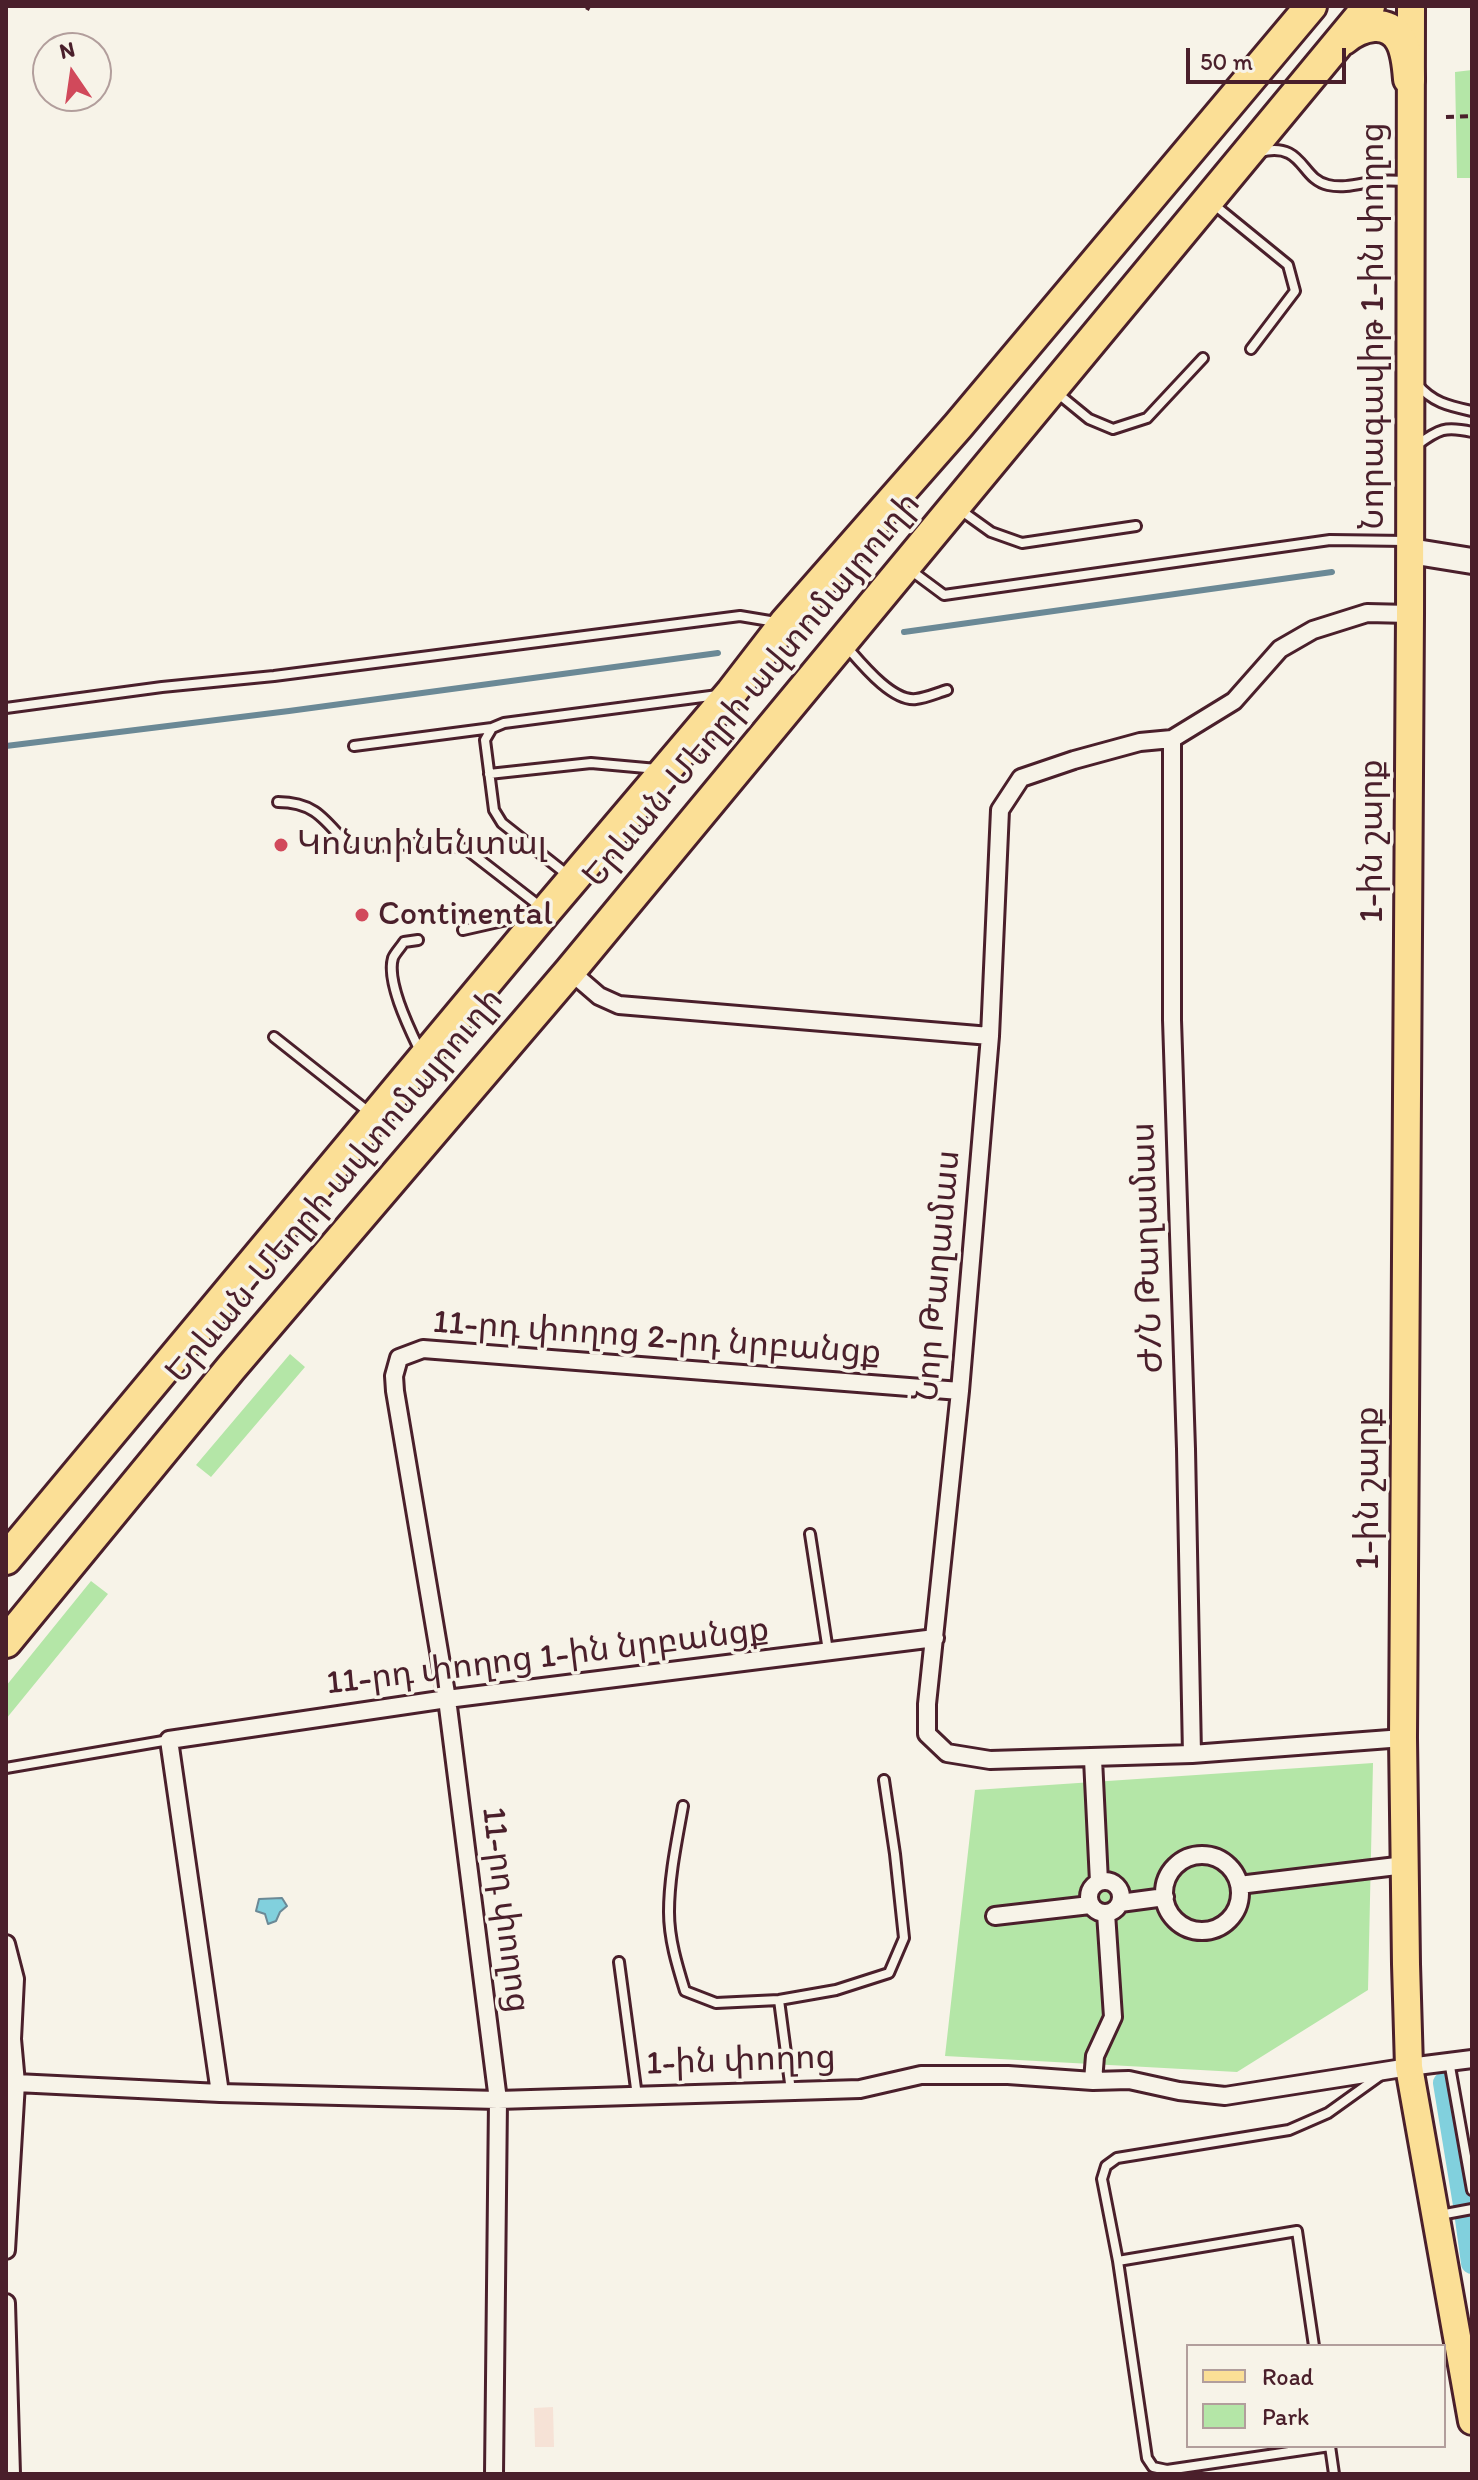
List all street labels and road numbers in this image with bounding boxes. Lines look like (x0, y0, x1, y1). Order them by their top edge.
street label: Նորագավիթ 1-ին փողոց (1354, 122, 1394, 530)
street label: Երևան-Մեղրի ավտոմայրուղի (576, 485, 930, 897)
street label: 1-ին շարք (1353, 759, 1393, 923)
street label: Երևան-Մեղրի ավտոմայրուղի (159, 981, 513, 1393)
street label: Ժ/Ն Թաղամաս (1124, 1121, 1174, 1375)
street label: Նոր Թաղամաս (908, 1149, 970, 1403)
street label: 11-րդ փողոց 2-րդ նրբանցք (432, 1303, 882, 1375)
street label: 1-ին շարք (1349, 1406, 1389, 1570)
street label: 11-րդ փողոց 1-ին նրբանցք (324, 1611, 772, 1705)
street label: 11-րդ փողոց (471, 1805, 537, 2015)
street label: 1-ին փողոց (645, 2038, 837, 2086)

